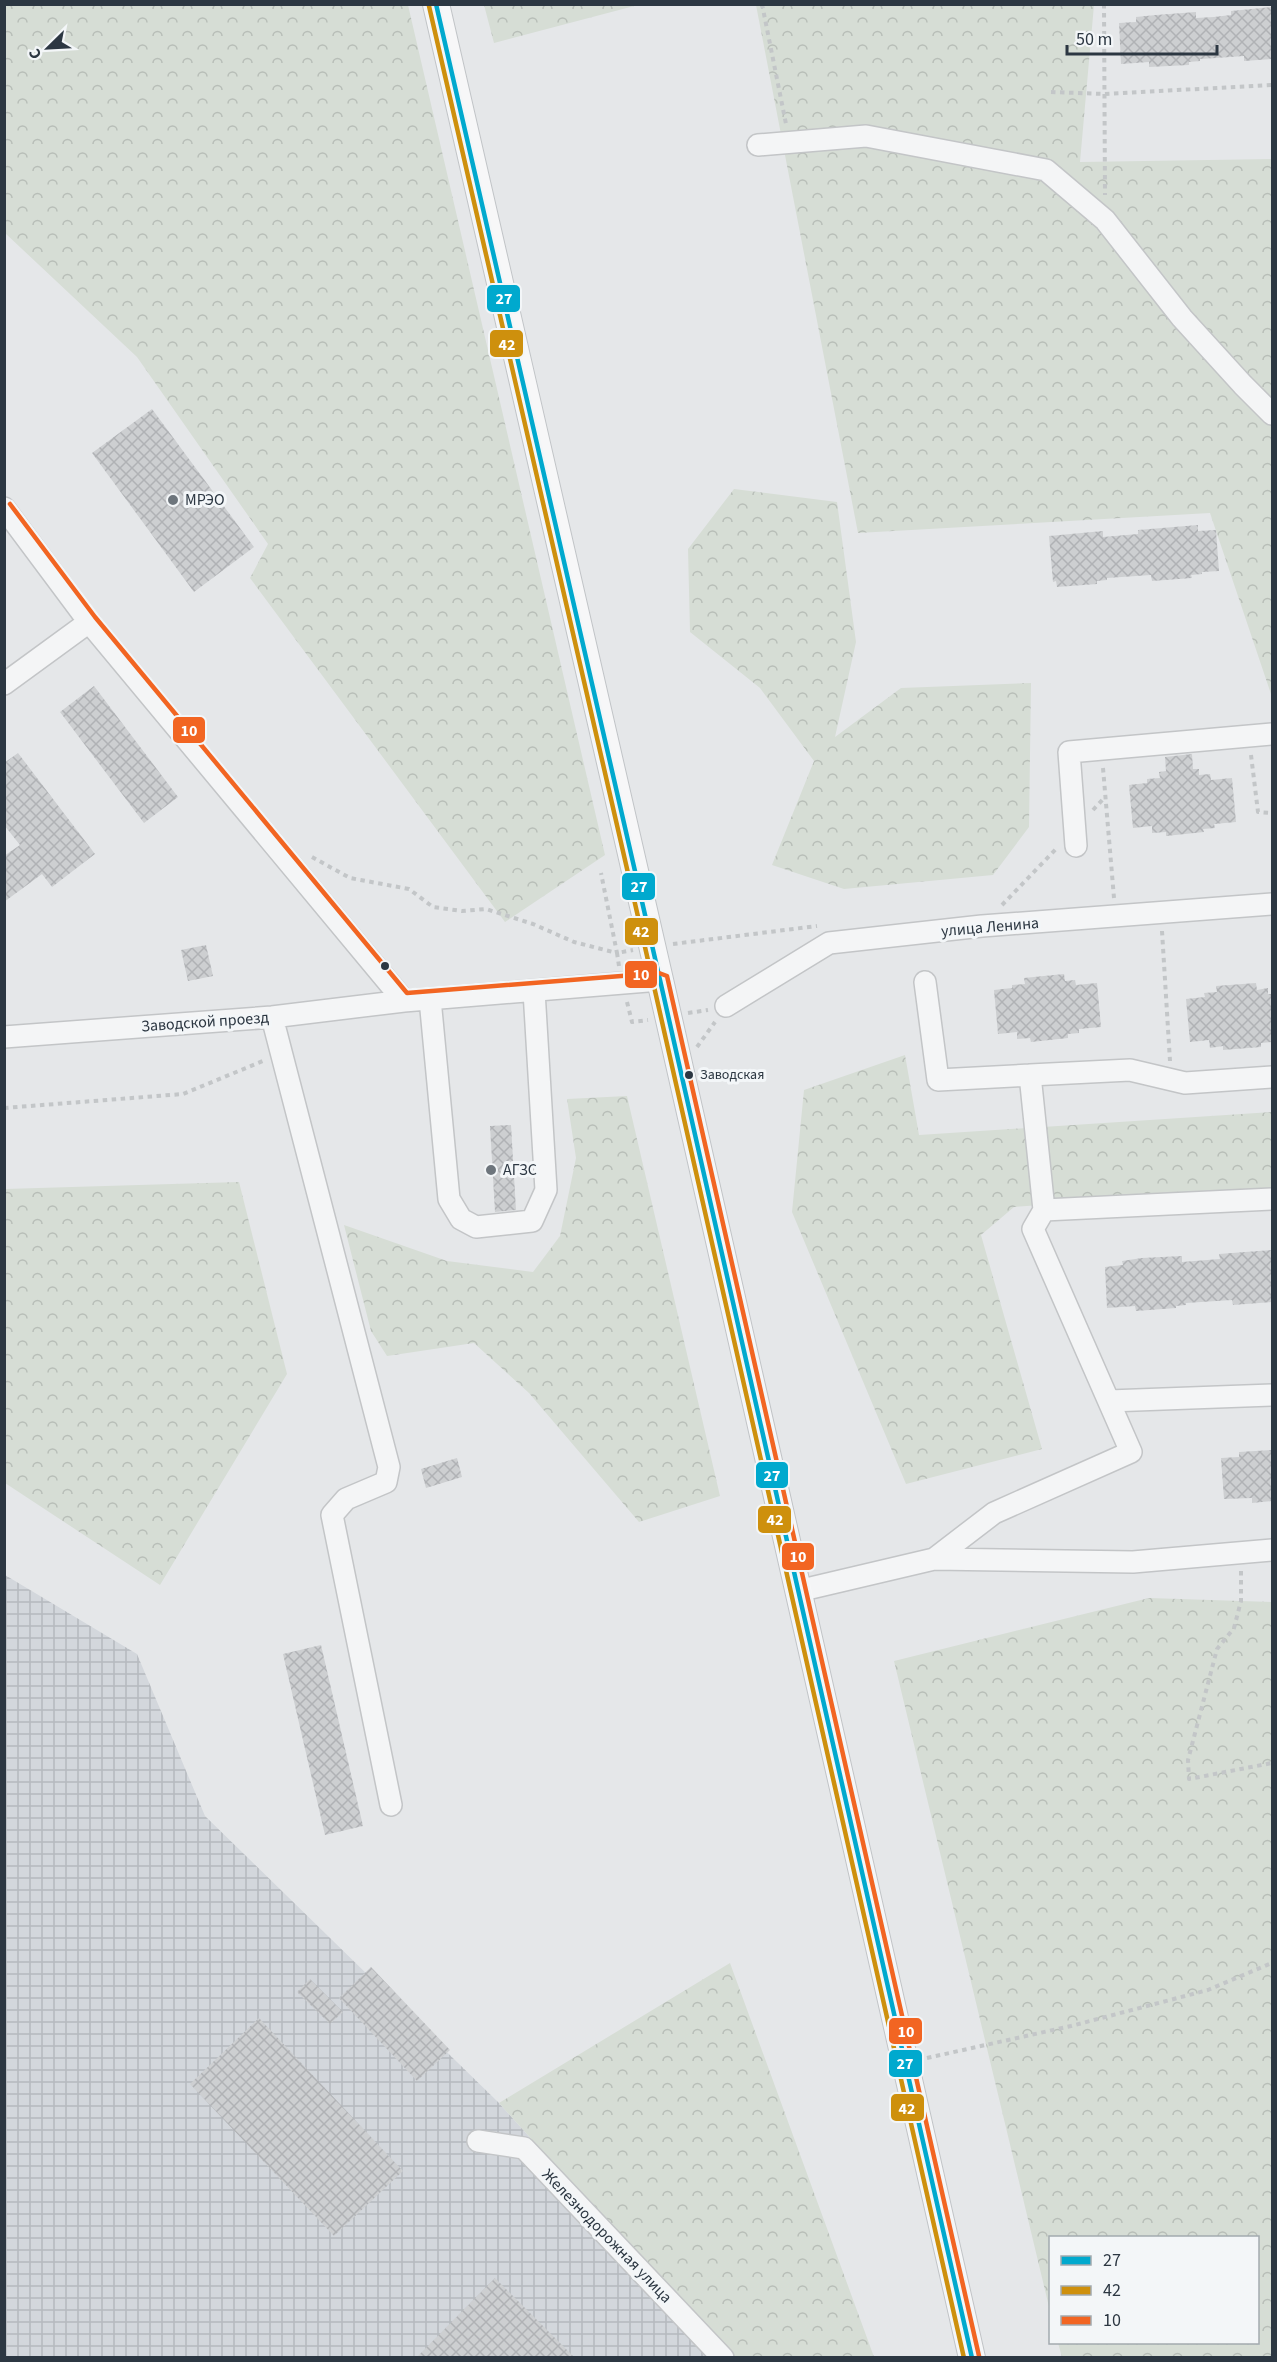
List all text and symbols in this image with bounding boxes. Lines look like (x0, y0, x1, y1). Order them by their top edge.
north arrow (18, 18, 78, 78)
scale bar (1067, 18, 1217, 56)
text: 50 m (1076, 27, 1112, 52)
text: С (23, 45, 47, 62)
line badge: 27 (486, 284, 521, 313)
text: 27 (496, 288, 512, 310)
line badge: 42 (489, 329, 524, 358)
text: 42 (499, 334, 515, 356)
place label: МРЭО (185, 489, 225, 511)
marker: МРЭО (166, 493, 180, 507)
line badge: 10 (172, 716, 206, 744)
text: 10 (181, 720, 197, 742)
line badge: 27 (621, 872, 656, 901)
text: 27 (631, 876, 647, 898)
street label: улица Ленина (940, 912, 1040, 942)
line badge: 42 (624, 917, 659, 946)
text: 42 (633, 921, 649, 943)
unlabelled marker (379, 960, 391, 972)
line badge: 10 (624, 960, 658, 989)
text: 10 (633, 964, 649, 986)
street label: Заводской проезд (140, 1007, 270, 1037)
place label: Заводская (700, 1065, 764, 1085)
marker: Заводская (683, 1069, 695, 1081)
place label: АГЗС (503, 1159, 537, 1181)
marker: АГЗС (484, 1163, 498, 1177)
line badge: 27 (755, 1461, 789, 1489)
text: 27 (764, 1465, 780, 1487)
line badge: 42 (757, 1505, 792, 1534)
text: 42 (767, 1509, 783, 1531)
line badge: 10 (781, 1542, 815, 1571)
text: 10 (790, 1546, 806, 1568)
line badge: 10 (888, 2017, 923, 2045)
text: 10 (898, 2021, 914, 2043)
line badge: 27 (888, 2049, 923, 2078)
text: 27 (897, 2053, 913, 2075)
line badge: 42 (890, 2093, 925, 2122)
text: 42 (899, 2098, 915, 2120)
street label: Железнодорожная улица (537, 2164, 677, 2308)
legend (1049, 2236, 1259, 2344)
text: 27 (1103, 2248, 1121, 2273)
text: 42 (1103, 2278, 1121, 2303)
text: 10 (1103, 2308, 1121, 2333)

